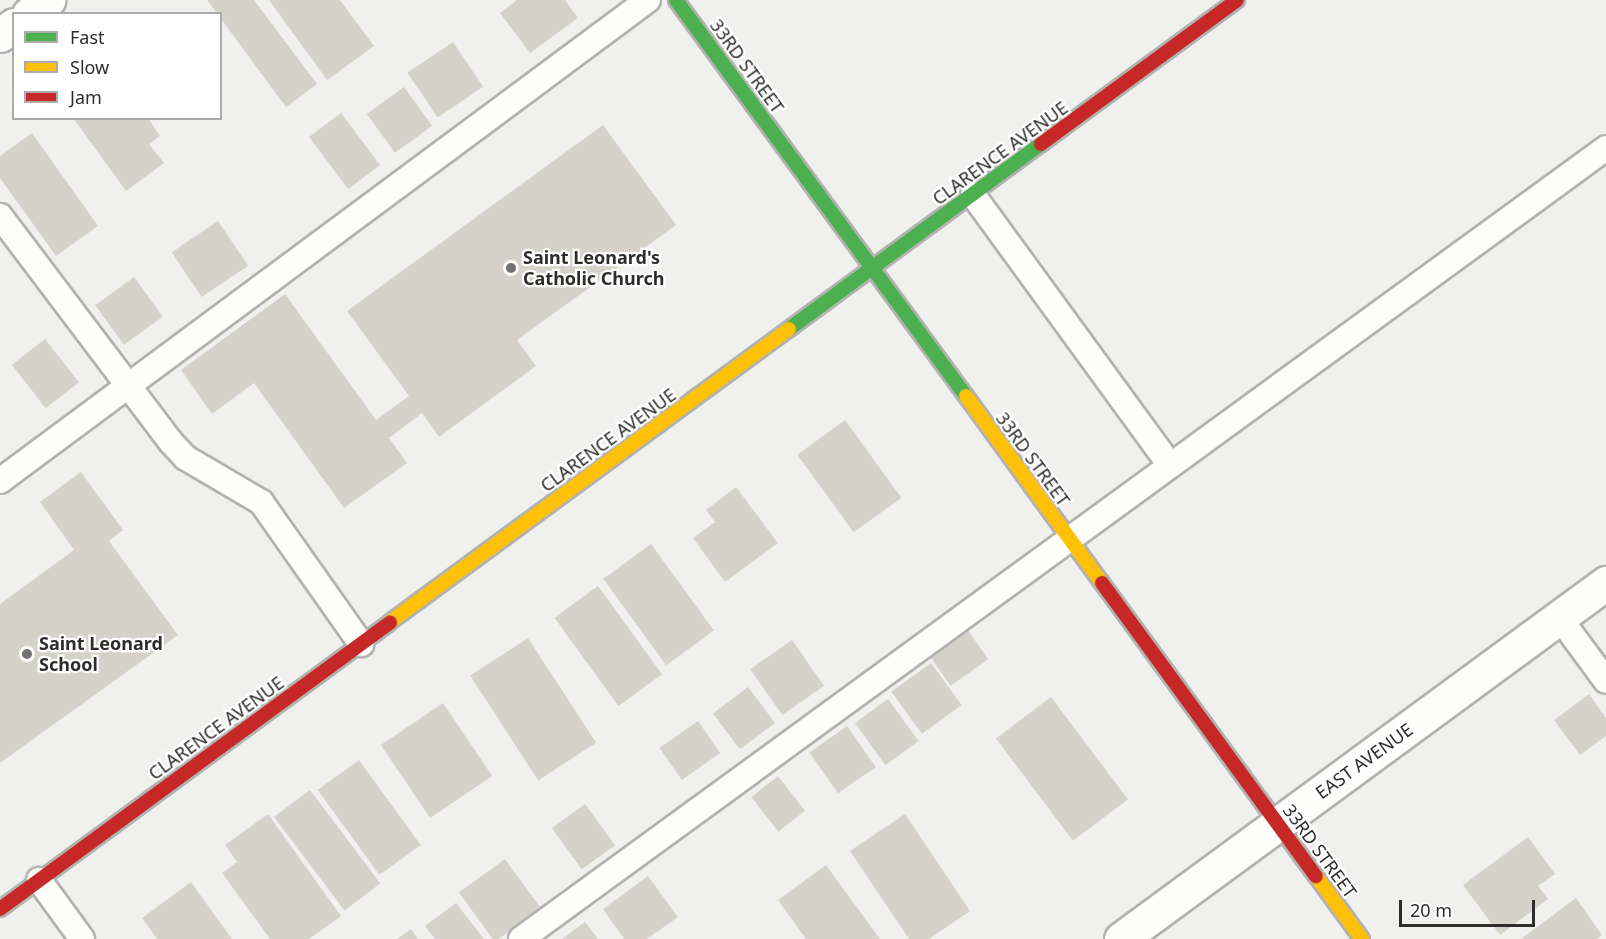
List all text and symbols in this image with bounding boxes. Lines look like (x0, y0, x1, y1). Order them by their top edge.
legend (12, 12, 222, 120)
street label: 33RD STREET (706, 15, 788, 117)
text: Fast (70, 25, 105, 49)
text: Slow (70, 55, 109, 79)
text: Jam (70, 85, 102, 109)
street label: CLARENCE AVENUE (928, 97, 1072, 209)
place label: Saint Leonard's Catholic Church (523, 247, 664, 290)
marker: Saint Leonard's Catholic Church (504, 261, 518, 275)
street label: CLARENCE AVENUE (536, 384, 680, 496)
street label: 33RD STREET (992, 408, 1074, 510)
place label: Saint Leonard School (39, 633, 163, 676)
marker: Saint Leonard School (20, 647, 34, 661)
street label: CLARENCE AVENUE (144, 672, 288, 784)
street label: EAST AVENUE (1311, 719, 1417, 803)
street label: 33RD STREET (1279, 800, 1361, 902)
scale bar (1402, 888, 1538, 926)
text: 20 m (1410, 898, 1452, 922)

